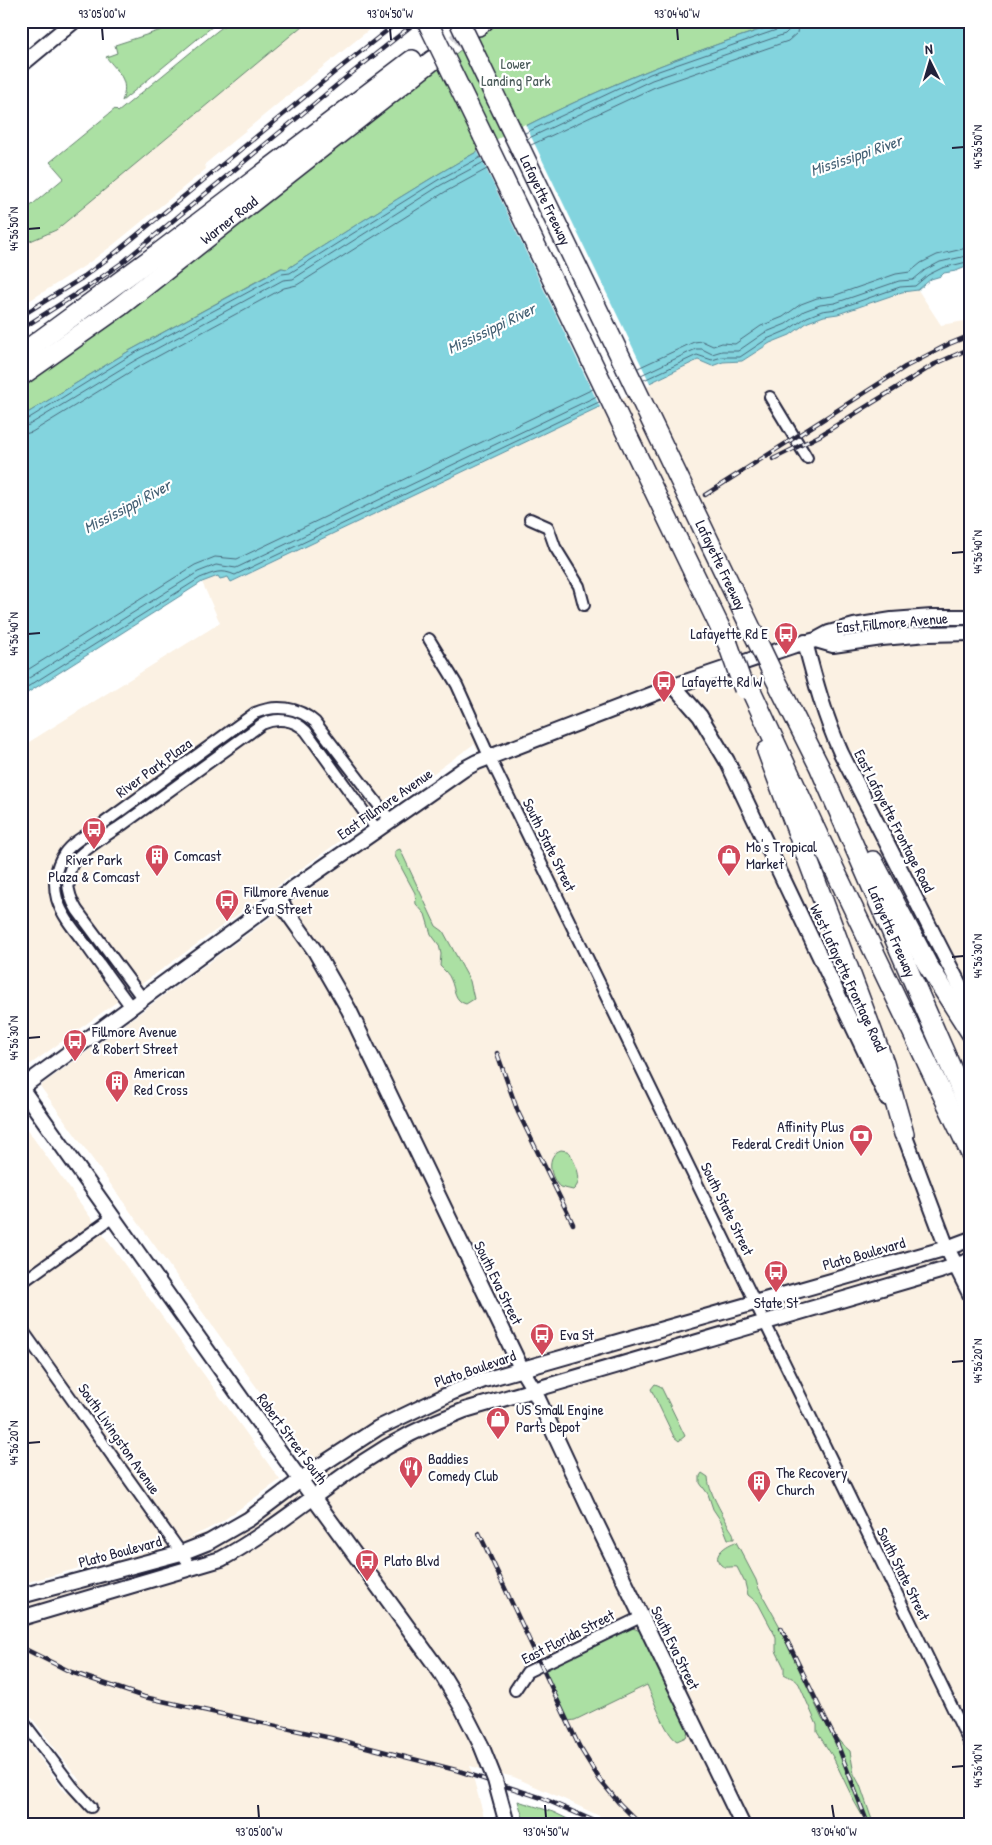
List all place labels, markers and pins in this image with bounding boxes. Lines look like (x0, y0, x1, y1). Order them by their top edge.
bus stop icon: Lafayette Rd E (773, 621, 799, 655)
place label: Lafayette Rd E (690, 623, 768, 644)
bus stop icon: Lafayette Rd W (651, 669, 677, 703)
place label: Lafayette Rd W (682, 671, 763, 692)
bus stop icon: River Park Plaza & Comcast (81, 816, 107, 850)
place label: Mo's Tropical Market (746, 836, 817, 874)
building icon: Comcast (144, 843, 170, 877)
shop icon: Mo's Tropical Market (716, 843, 742, 877)
place label: Comcast (174, 845, 222, 866)
place label: River Park Plaza & Comcast (48, 849, 141, 887)
place label: Fillmore Avenue & Eva Street (243, 881, 329, 919)
bus stop icon: Fillmore Avenue & Eva Street (214, 888, 240, 922)
place label: Fillmore Avenue & Robert Street (91, 1021, 179, 1059)
bus stop icon: Fillmore Avenue & Robert Street (62, 1028, 88, 1062)
place label: American Red Cross (134, 1062, 188, 1100)
building icon: American Red Cross (104, 1069, 130, 1103)
place label: Affinity Plus Federal Credit Union (731, 1116, 844, 1154)
bank icon: Affinity Plus Federal Credit Union (848, 1123, 874, 1157)
bus stop icon: State St (763, 1259, 789, 1293)
place label: State St (754, 1292, 799, 1313)
bus stop icon: Eva St (529, 1322, 555, 1356)
place label: Eva St (560, 1324, 595, 1345)
place label: US Small Engine Parts Depot (516, 1399, 604, 1437)
shop icon: US Small Engine Parts Depot (485, 1406, 511, 1440)
place label: Baddies Comedy Club (428, 1448, 498, 1486)
restaurant icon: Baddies Comedy Club (398, 1455, 424, 1489)
place label: The Recovery Church (776, 1462, 847, 1500)
building icon: The Recovery Church (746, 1469, 772, 1503)
bus stop icon: Plato Blvd (354, 1548, 380, 1582)
place label: Plato Blvd (384, 1550, 439, 1571)

